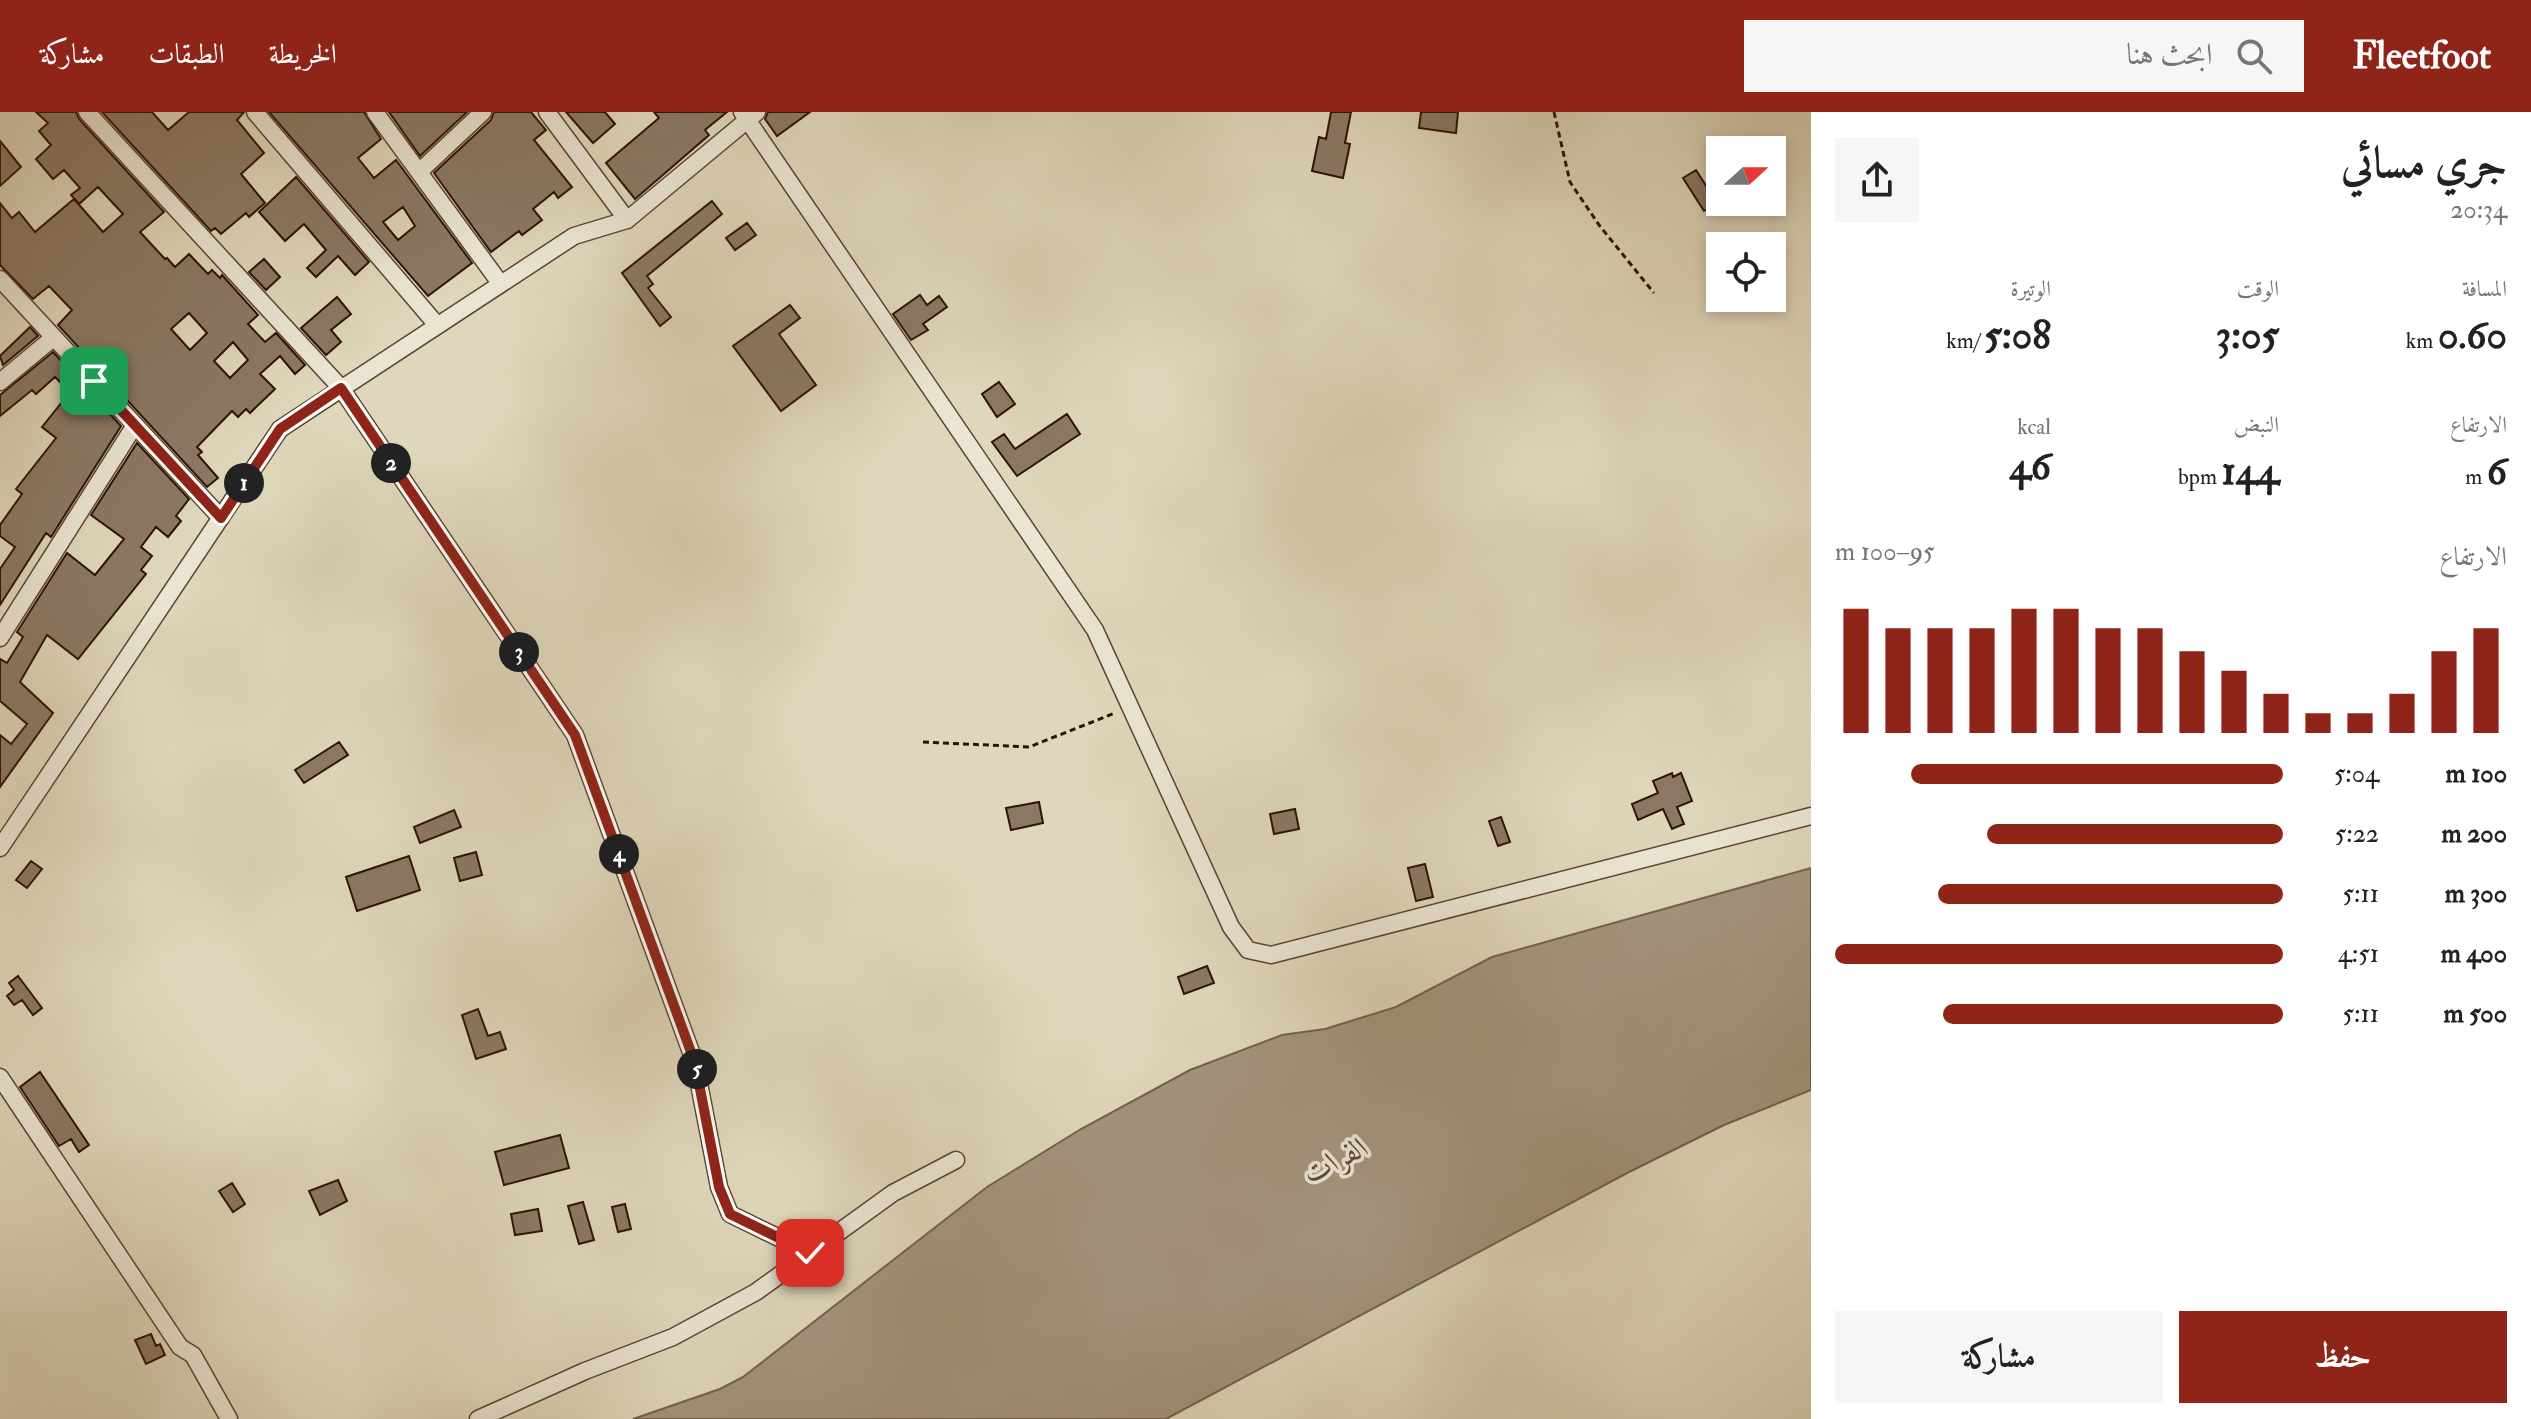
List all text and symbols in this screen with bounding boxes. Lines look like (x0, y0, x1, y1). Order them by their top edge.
search box (1744, 20, 2304, 92)
text: Fleetfoot (2352, 32, 2491, 80)
icon: search (2232, 34, 2276, 78)
text: ابحث هنا (2126, 36, 2212, 73)
text: مشاركة (40, 37, 104, 72)
text: الطبقات (148, 37, 225, 72)
text: الخريطة (269, 37, 337, 72)
north arrow (1706, 136, 1786, 216)
map controls (1706, 136, 1786, 312)
text: جري مسائي (2341, 136, 2507, 191)
button: share (1835, 138, 1919, 222)
text: 20:34 (2450, 194, 2507, 226)
button: locate (1706, 232, 1786, 312)
text: الوتيرة (2010, 275, 2051, 303)
text: الوقت (2237, 275, 2279, 303)
text: المسافة (2462, 275, 2507, 303)
text: 5:08 (1984, 310, 2051, 361)
text: 3:05 (2216, 310, 2279, 361)
text: 0.60 (2438, 310, 2507, 361)
text: /km (1946, 327, 1984, 355)
text: km (2406, 327, 2438, 355)
pin (60, 347, 128, 415)
icon: arrive (72, 359, 116, 403)
text: النبض (2234, 411, 2279, 439)
text: الارتفاع (2450, 411, 2507, 439)
text: kcal (2017, 413, 2051, 441)
text: 46 (2009, 441, 2051, 492)
pin: 2 (371, 443, 411, 483)
text: 144 (2222, 446, 2279, 497)
text: 6 (2487, 446, 2507, 497)
text: 2 (385, 449, 397, 477)
pin: 1 (224, 463, 264, 503)
text: bpm (2178, 463, 2222, 491)
text: m (2465, 463, 2487, 491)
text: 1 (240, 469, 248, 497)
text: 95–100 m (1835, 536, 1934, 568)
text: الارتفاع (2440, 541, 2507, 573)
pin: 3 (499, 632, 539, 672)
text: 3 (515, 638, 523, 666)
text: 5:04 (2334, 758, 2379, 790)
text: 100 m (2446, 758, 2507, 790)
text: 5:22 (2335, 818, 2379, 850)
text: 200 m (2441, 818, 2507, 850)
pin: 4 (599, 834, 639, 874)
text: 4 (613, 840, 625, 868)
text: 5:11 (2343, 878, 2379, 910)
text: 300 m (2445, 878, 2507, 910)
text: 4:51 (2338, 938, 2379, 970)
text: 400 m (2441, 938, 2507, 970)
text: 5:11 (2343, 998, 2379, 1030)
text: 500 m (2443, 998, 2507, 1030)
pin: 5 (677, 1049, 717, 1089)
text: 5 (692, 1055, 702, 1083)
water label: الفرات (1297, 1128, 1375, 1192)
pin (776, 1219, 844, 1287)
icon: check (788, 1231, 832, 1275)
button: مشاركة (1835, 1311, 2163, 1403)
button: حفظ (2179, 1311, 2507, 1403)

